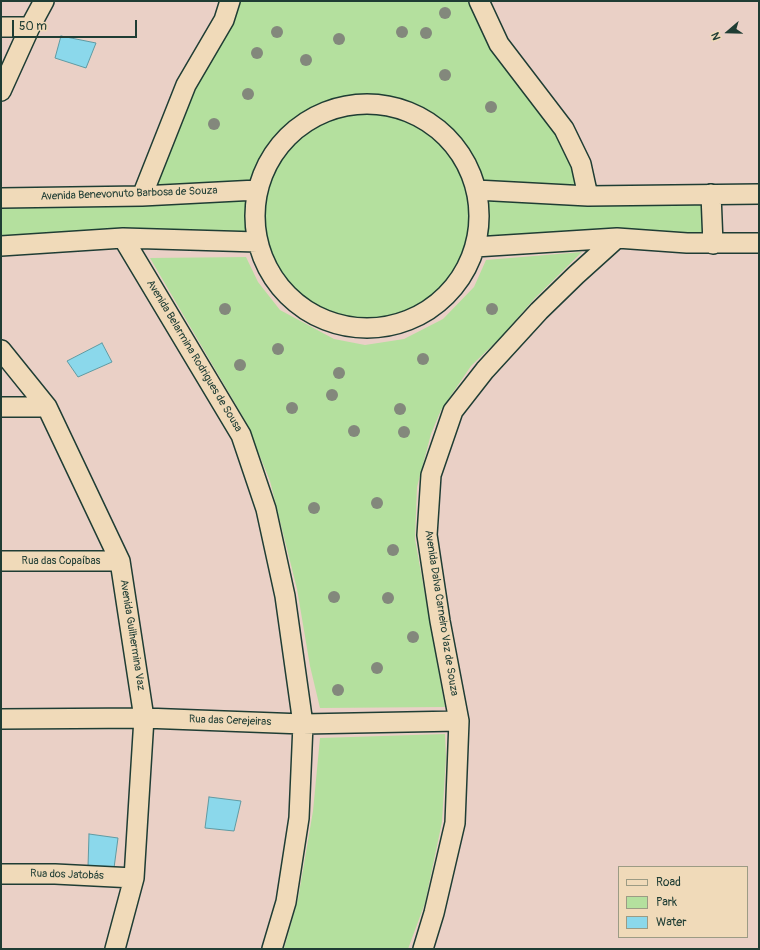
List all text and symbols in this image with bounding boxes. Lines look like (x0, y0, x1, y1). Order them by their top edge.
scale bar (14, 12, 139, 38)
north arrow (708, 12, 748, 52)
text: 50 m (19, 19, 47, 34)
text: N (709, 31, 724, 42)
street label: Avenida Benevonuto Barbosa de Souza (40, 184, 218, 204)
street label: Avenida Belarmina Rodrigues de Sousa (143, 278, 245, 434)
street label: Avenida Dalva Carneiro Vaz de Souza (421, 529, 461, 697)
street label: Rua das Copaíbas (22, 554, 100, 568)
street label: Avenida Guilhermina Vaz (117, 578, 147, 692)
street label: Rua das Cerejeiras (189, 713, 271, 729)
legend (618, 866, 748, 938)
street label: Rua dos Jatobás (30, 867, 104, 883)
text: Road (656, 875, 681, 890)
text: Park (656, 895, 677, 910)
text: Water (656, 915, 687, 930)

